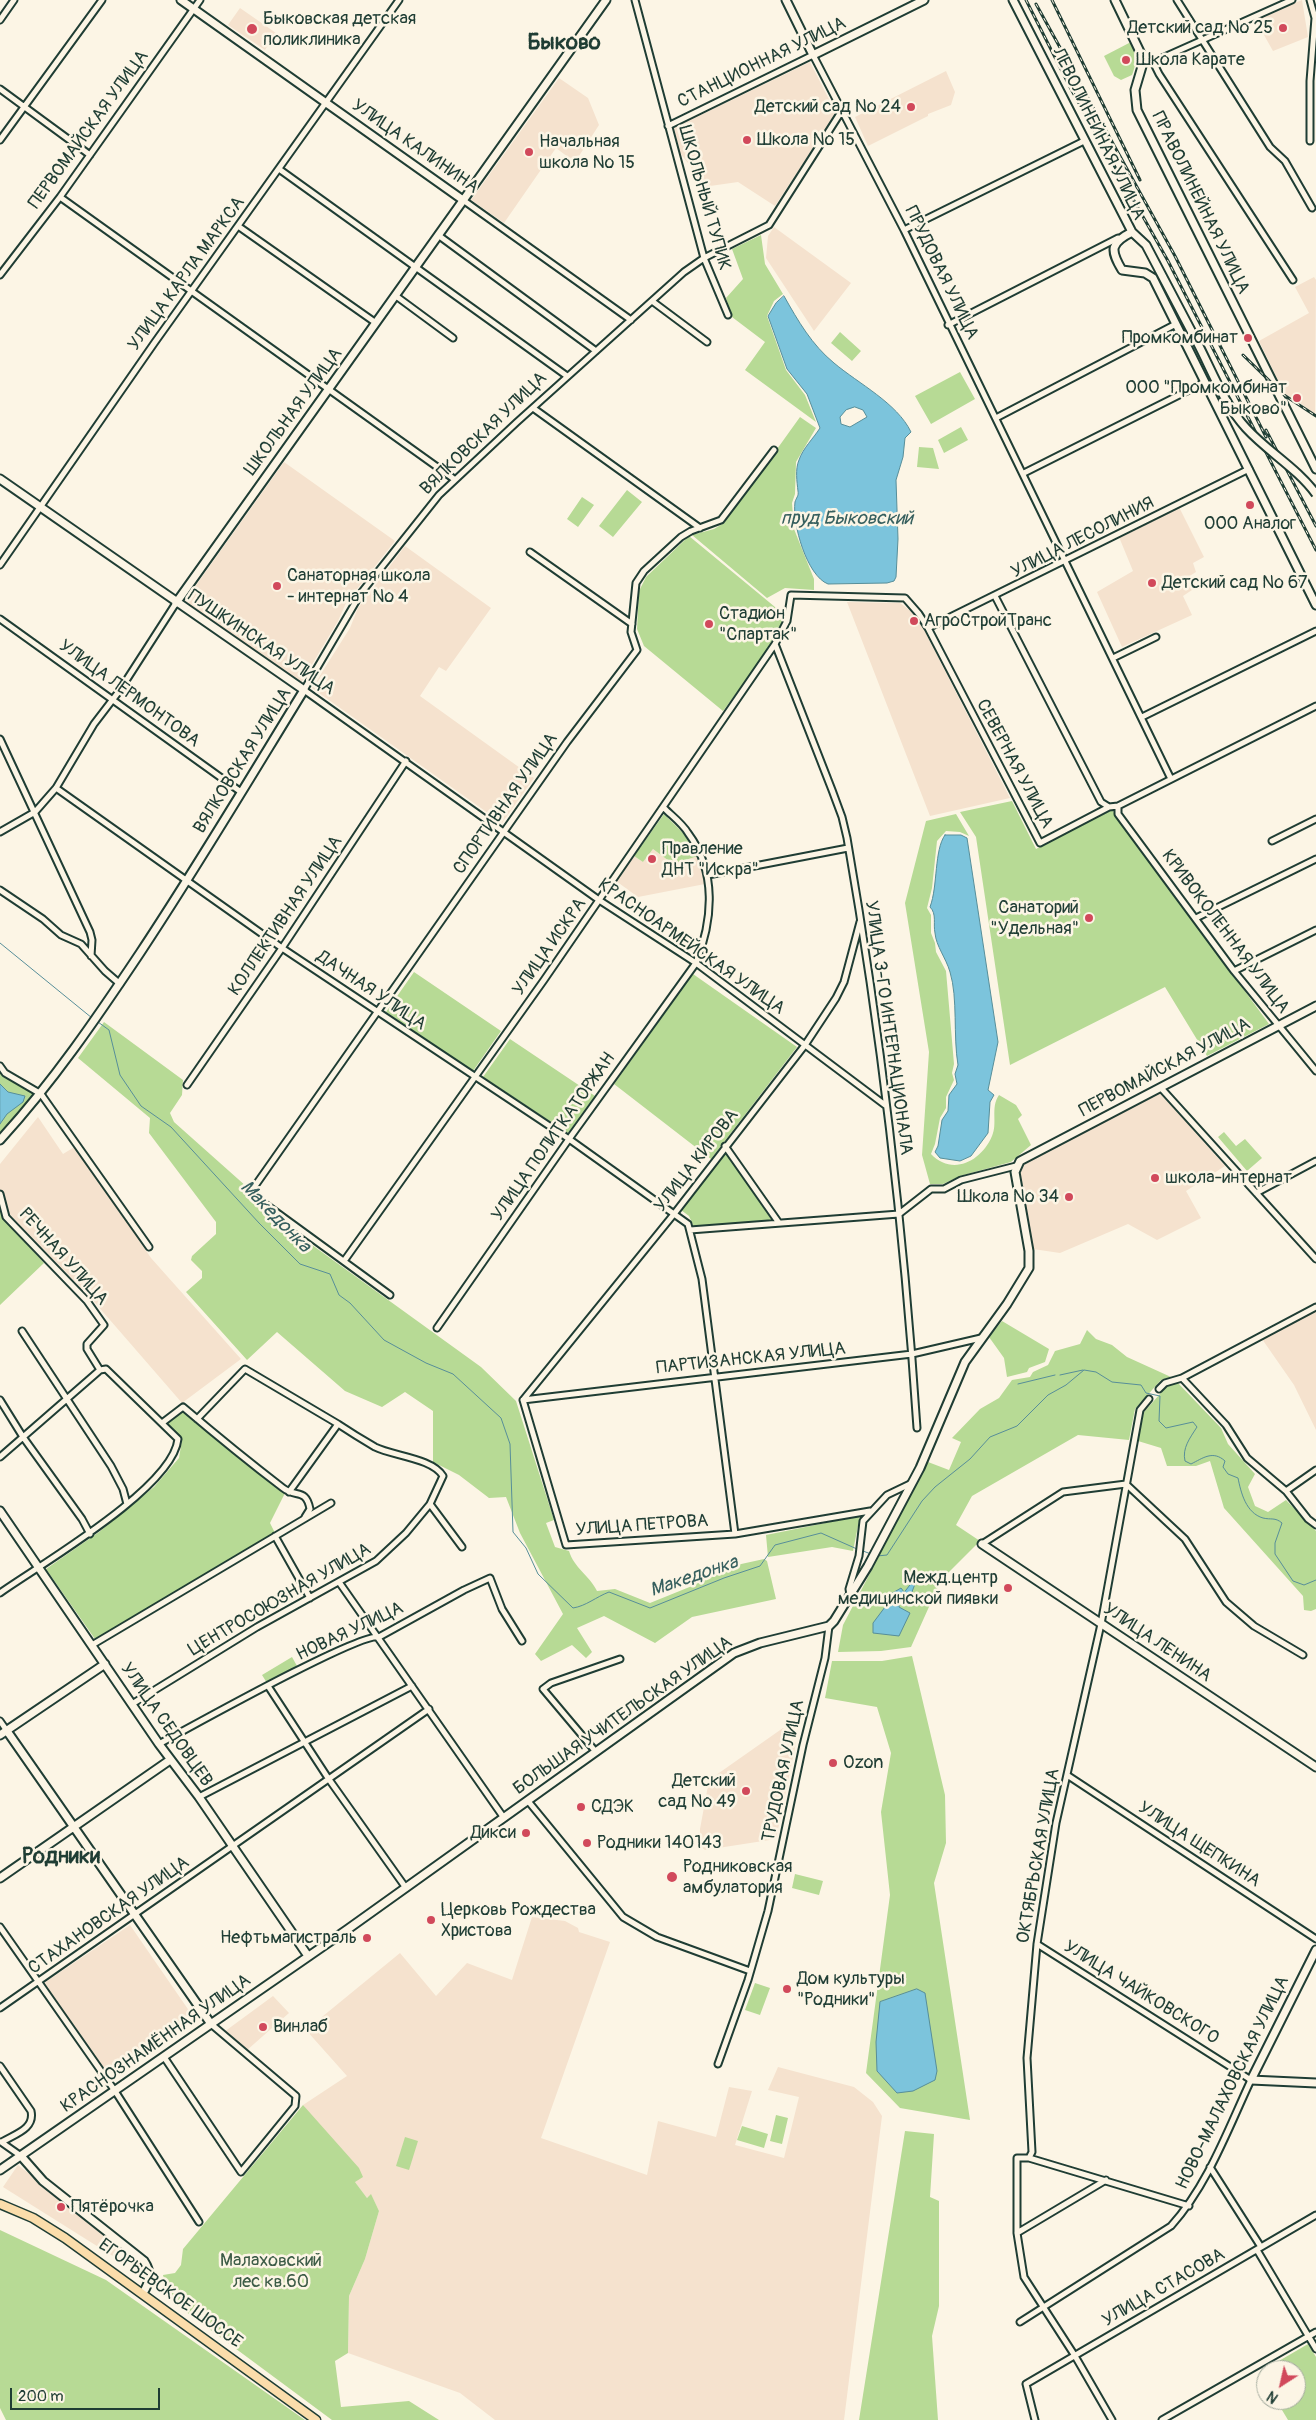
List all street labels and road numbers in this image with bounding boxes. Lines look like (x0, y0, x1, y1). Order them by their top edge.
street label: СТАНЦИОННАЯ УЛИЦА (674, 13, 850, 113)
street label: ЛЕВОЛИНЕЙНАЯ УЛИЦА (1047, 44, 1149, 224)
street label: ПЕРВОМАЙСКАЯ УЛИЦА (24, 47, 154, 213)
street label: УЛИЦА КАЛИНИНА (348, 95, 482, 199)
street label: ПРАВОЛИНЕЙНАЯ УЛИЦА (1146, 108, 1254, 298)
street label: ШКОЛЬНЫЙ ТУПИК (673, 123, 735, 273)
street label: УЛИЦА КАРЛА МАРКСА (124, 193, 250, 355)
street label: ПРУДОВАЯ УЛИЦА (899, 203, 983, 343)
street label: ШКОЛЬНАЯ УЛИЦА (240, 344, 348, 480)
street label: ВЯЛКОВСКАЯ УЛИЦА (416, 368, 552, 500)
street label: УЛИЦА ЛЕСОЛИНИЯ (1008, 493, 1158, 583)
street label: ПУШКИНСКАЯ УЛИЦА (183, 586, 339, 700)
street label: УЛИЦА ЛЕРМОНТОВА (54, 636, 204, 752)
street label: ВЯЛКОВСКАЯ УЛИЦА (189, 684, 297, 838)
street label: СЕВЕРНАЯ УЛИЦА (971, 696, 1057, 832)
street label: СПОРТИВНАЯ УЛИЦА (449, 729, 563, 879)
street label: КОЛЛЕКТИВНАЯ УЛИЦА (224, 832, 348, 1000)
street label: КРИВОКОЛЕННАЯ УЛИЦА (1156, 846, 1294, 1018)
street label: КРАСНОАРМЕЙСКАЯ УЛИЦА (593, 874, 789, 1020)
street label: УЛИЦА ИСКРА (509, 894, 591, 1000)
street label: УЛИЦА 3-ГО ИНТЕРНАЦИОНАЛА (859, 899, 917, 1157)
street label: ДАЧНАЯ УЛИЦА (312, 946, 430, 1036)
street label: ПЕРВОМАЙСКАЯ УЛИЦА (1076, 1014, 1254, 1122)
street label: УЛИЦА ПОЛИТКАТОРЖАН (488, 1049, 620, 1225)
street label: УЛИЦА КИРОВА (650, 1105, 744, 1217)
street label: РЕЧНАЯ УЛИЦА (14, 1204, 112, 1310)
street label: ПАРТИЗАНСКАЯ УЛИЦА (655, 1338, 847, 1380)
street label: УЛИЦА ПЕТРОВА (575, 1511, 709, 1541)
street label: ЦЕНТРОСОЮЗНАЯ УЛИЦА (185, 1539, 375, 1661)
street label: НОВАЯ УЛИЦА (293, 1598, 407, 1666)
street label: УЛИЦА ЛЕНИНА (1099, 1599, 1215, 1687)
street label: БОЛЬШАЯ УЧИТЕЛЬСКАЯ УЛИЦА (509, 1632, 737, 1800)
street label: УЛИЦА СЕДОВЦЕВ (115, 1659, 217, 1791)
street label: ТРУДОВАЯ УЛИЦА (758, 1698, 810, 1844)
street label: ОКТЯБРЬСКАЯ УЛИЦА (1013, 1767, 1065, 1945)
street label: УЛИЦА ЩЕПКИНА (1134, 1797, 1264, 1893)
street label: СТАХАНОВСКАЯ УЛИЦА (24, 1852, 194, 1980)
street label: УЛИЦА ЧАЙКОВСКОГО (1059, 1936, 1223, 2050)
street label: КРАСНОЗНАМЁННАЯ УЛИЦА (57, 1970, 255, 2118)
street label: НОВО-МАЛАХОВСКАЯ УЛИЦА (1172, 1973, 1294, 2193)
street label: ЕГОРЬЕВСКОЕ ШОССЕ (94, 2235, 246, 2353)
street label: УЛИЦА СТАСОВА (1099, 2244, 1229, 2332)

